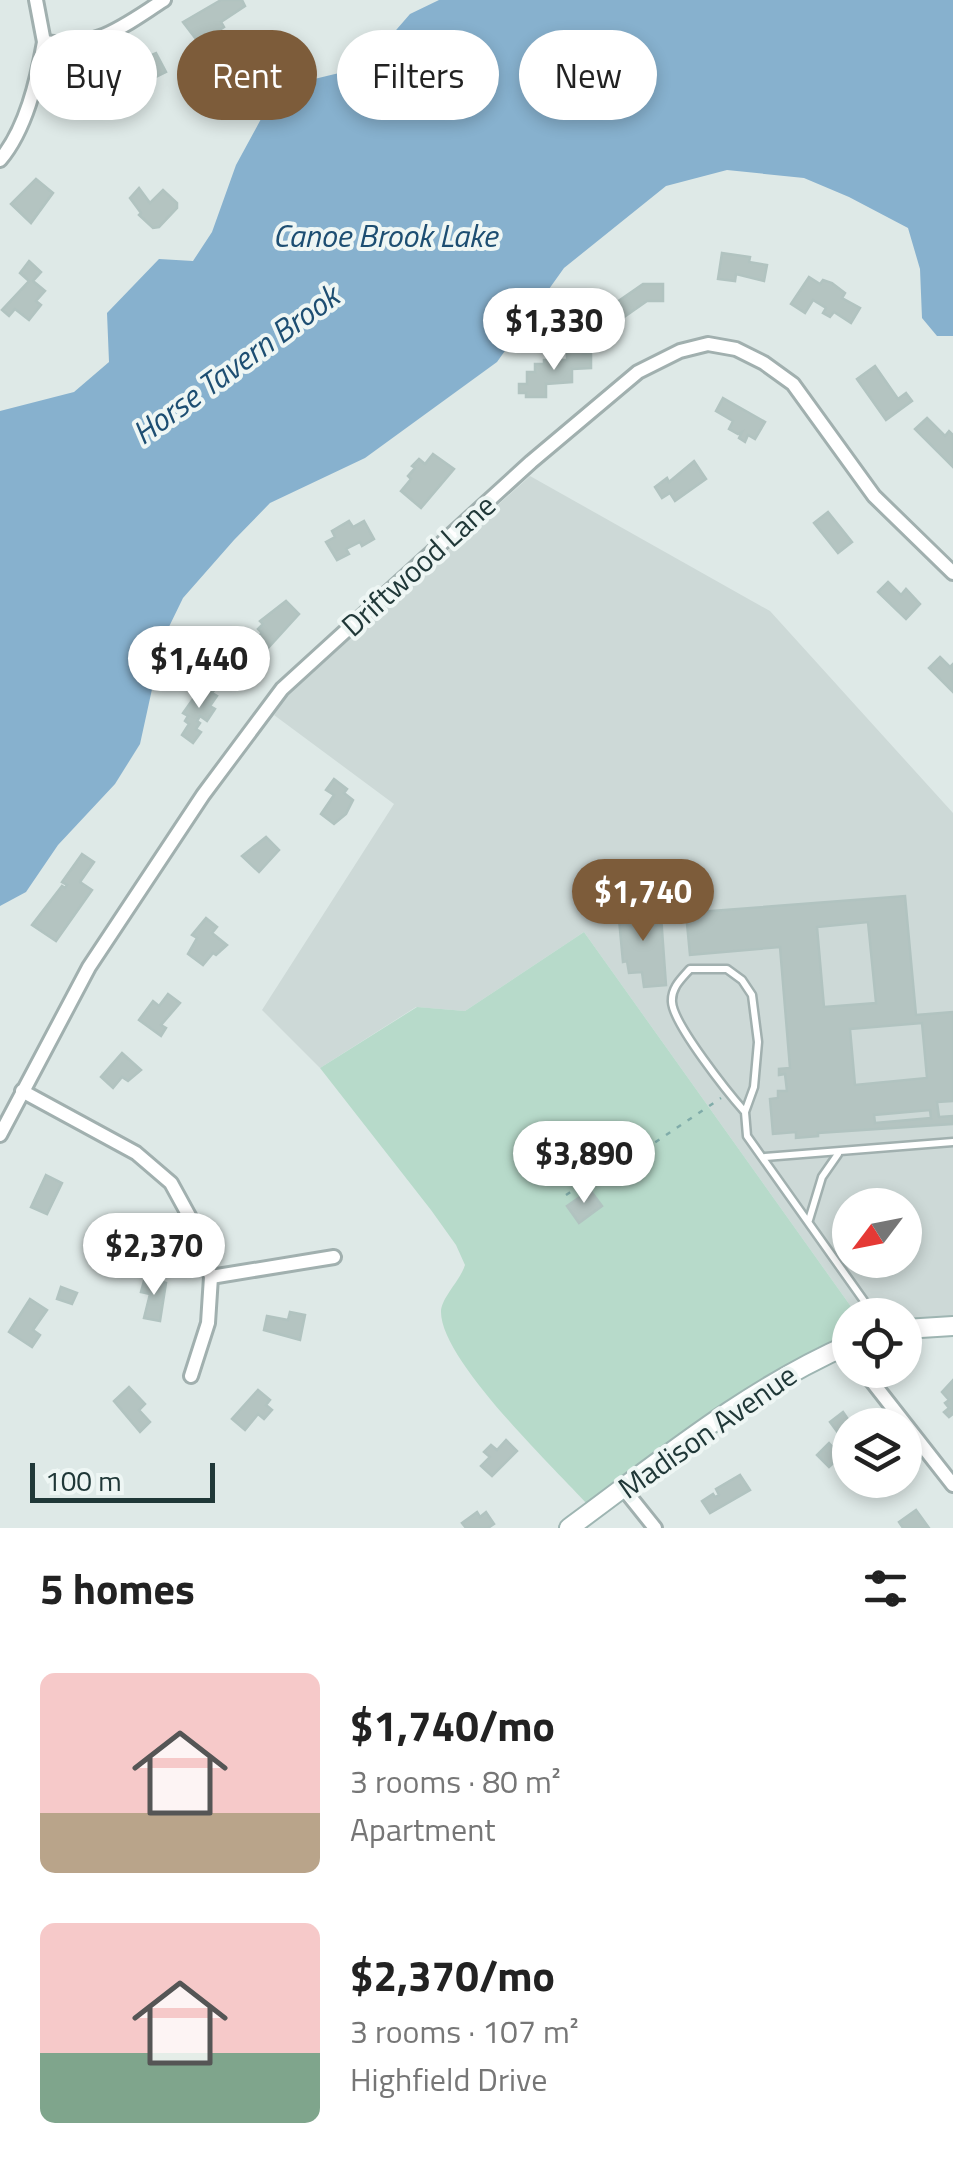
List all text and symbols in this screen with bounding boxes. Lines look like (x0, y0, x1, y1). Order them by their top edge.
chip: Buy (30, 30, 157, 120)
chip: Rent (177, 30, 317, 120)
chip: Filters (337, 30, 499, 120)
chip: New (519, 30, 657, 120)
water label: Canoe Brook Lake (273, 211, 499, 259)
water label: Horse Tavern Brook (121, 270, 352, 456)
pin: $1,330 (473, 288, 635, 373)
text: $1,330 (505, 296, 603, 344)
street label: Driftwood Lane (330, 483, 506, 647)
pin: $1,440 (118, 626, 280, 711)
text: $1,440 (150, 634, 248, 682)
pin: $1,740 (562, 859, 724, 944)
text: $1,740 (594, 867, 692, 915)
pin: $3,890 (503, 1121, 665, 1206)
text: $3,890 (535, 1129, 633, 1177)
north arrow (832, 1188, 922, 1278)
map controls (832, 1188, 922, 1498)
pin: $2,370 (73, 1213, 235, 1298)
text: $2,370 (105, 1221, 203, 1269)
button: locate (832, 1298, 922, 1388)
street label: Madison Avenue (608, 1352, 806, 1510)
button: layers (832, 1408, 922, 1498)
scale bar (30, 1458, 215, 1502)
text: 100 m (45, 1459, 122, 1502)
text: 5 homes (40, 1556, 195, 1620)
icon: filters (858, 1561, 913, 1616)
text: $1,740/mo (350, 1693, 555, 1757)
icon: home (120, 1713, 240, 1833)
text: 3 rooms · 80 m² (350, 1757, 561, 1805)
text: Apartment (350, 1805, 496, 1853)
text: $2,370/mo (350, 1943, 555, 2007)
icon: home (120, 1963, 240, 2083)
text: 3 rooms · 107 m² (350, 2007, 579, 2055)
text: Highfield Drive (350, 2055, 547, 2103)

